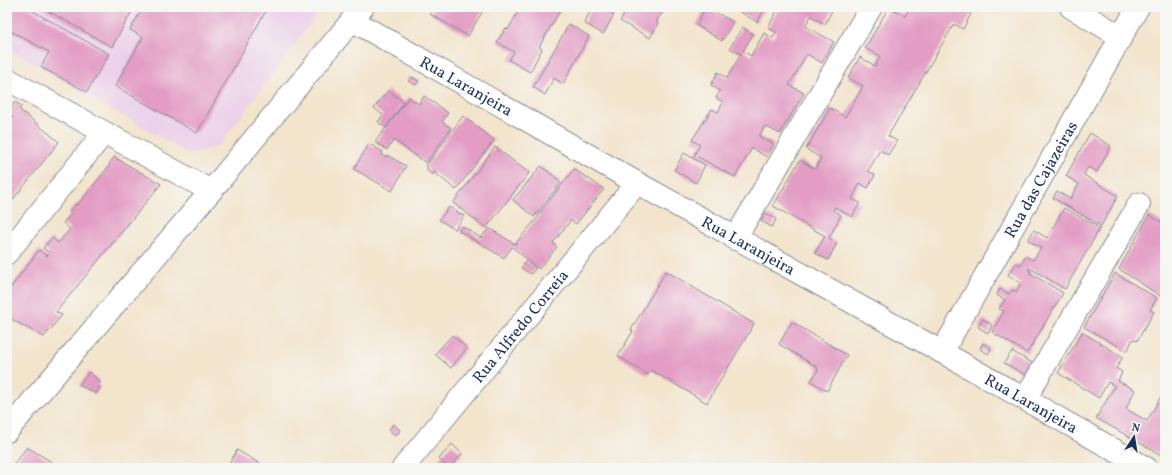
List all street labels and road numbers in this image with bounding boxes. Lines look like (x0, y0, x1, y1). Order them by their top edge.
street label: Rua Laranjeira (415, 52, 516, 123)
street label: Rua das Cajazeiras (1000, 117, 1084, 242)
street label: Rua Laranjeira (697, 212, 799, 281)
street label: Rua Alfredo Correia (468, 266, 574, 388)
street label: Rua Laranjeira (980, 369, 1081, 440)

